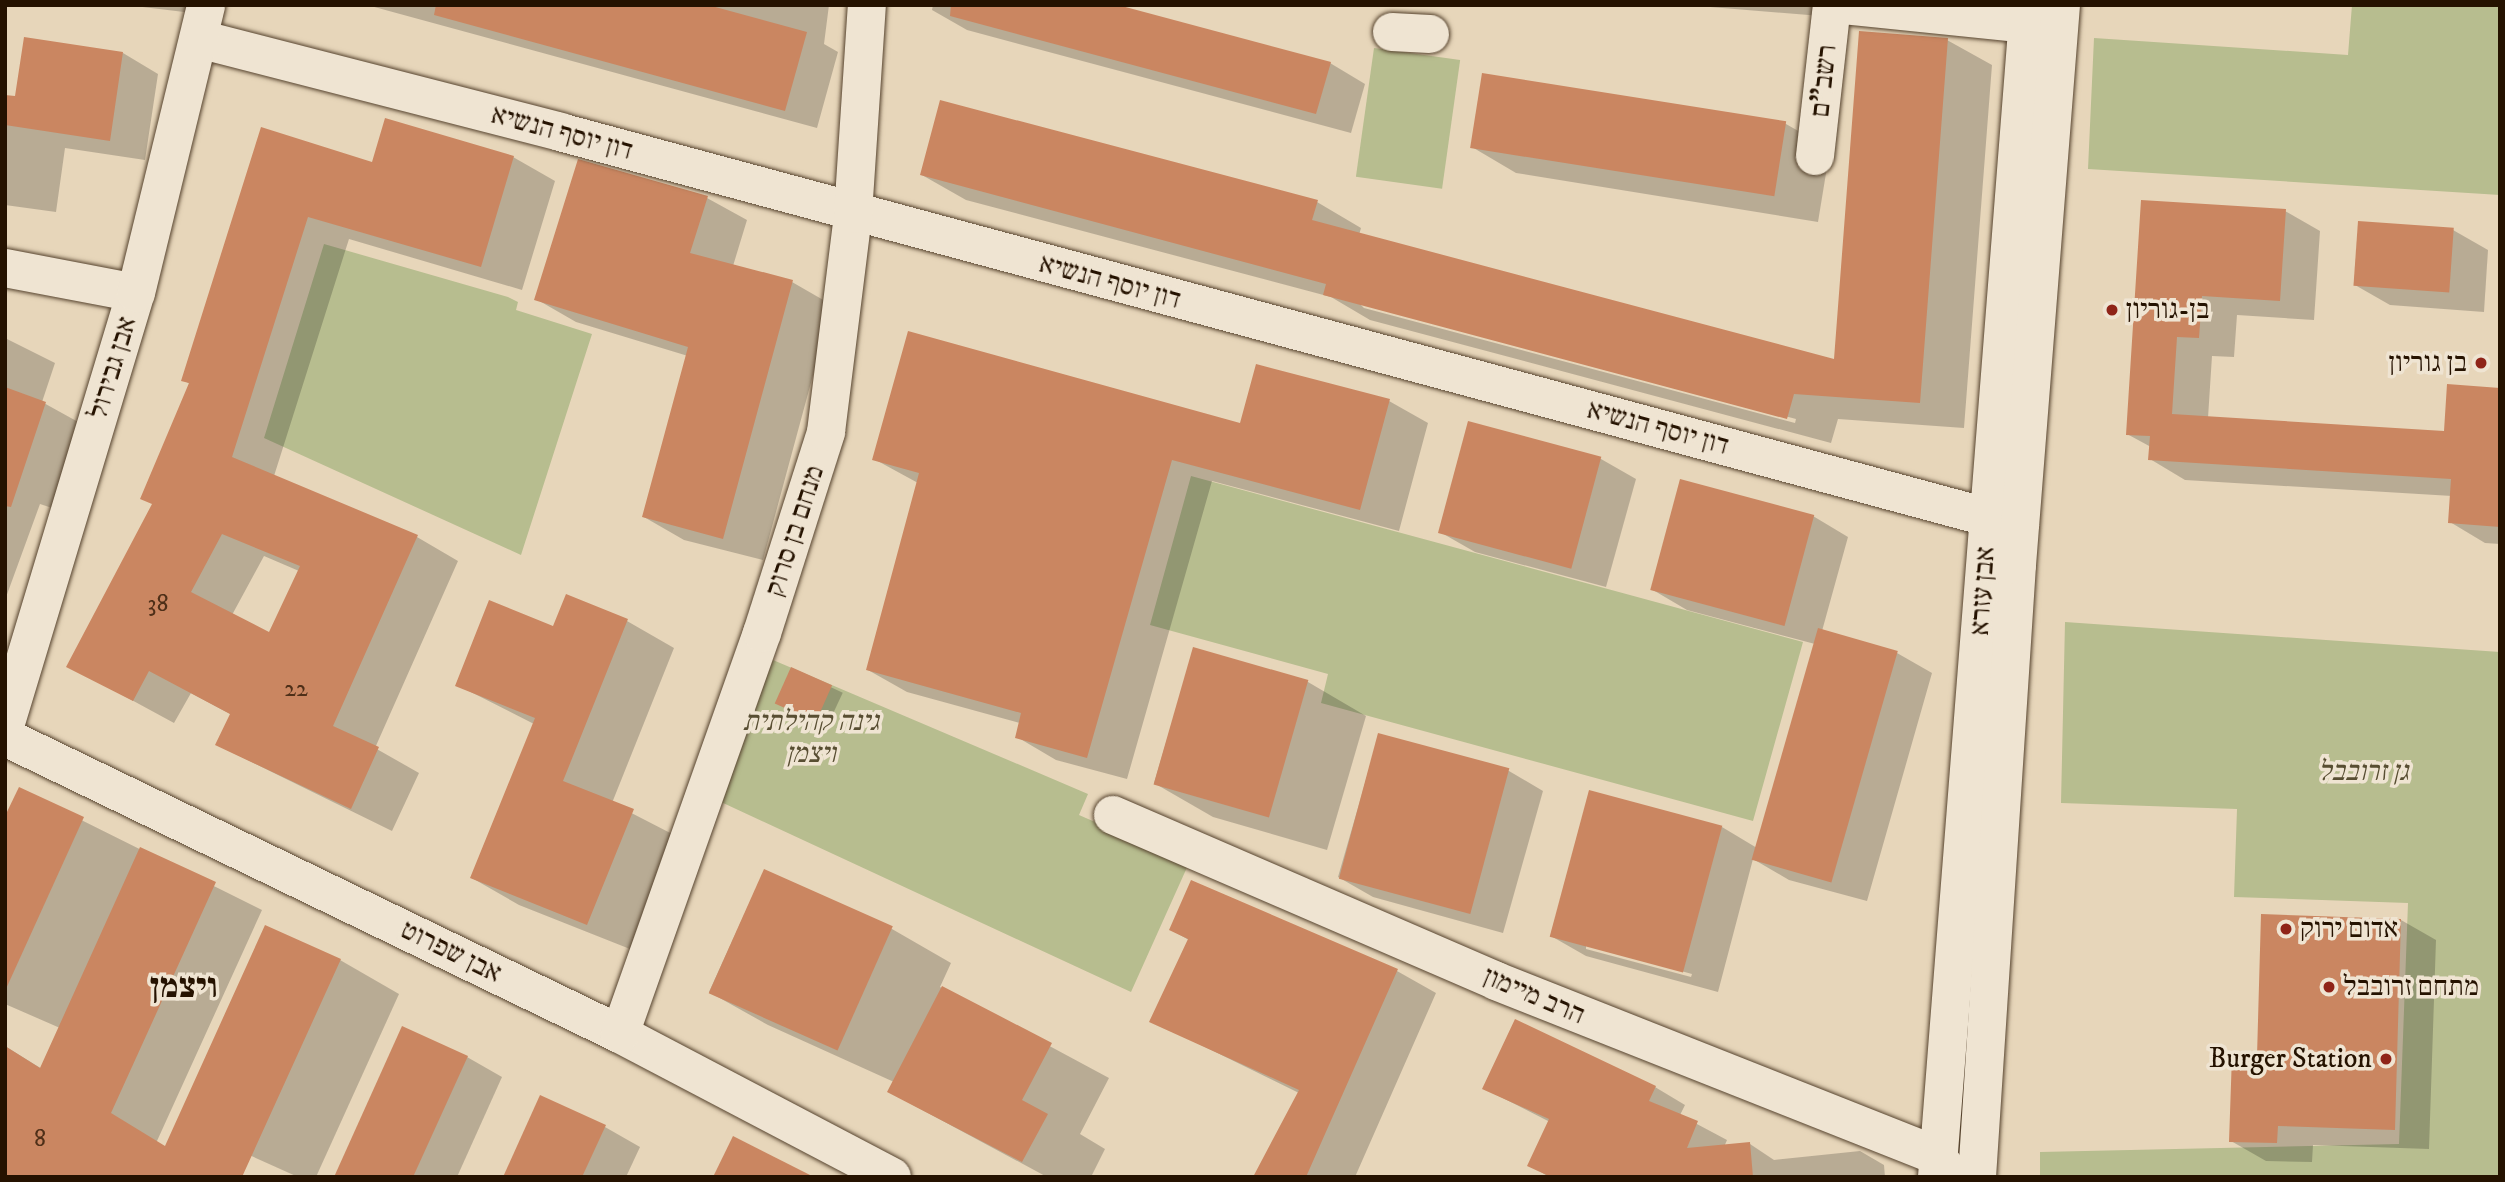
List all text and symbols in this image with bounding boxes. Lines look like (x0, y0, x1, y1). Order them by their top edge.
street label: רשב"ם (1803, 43, 1845, 119)
street label: דון יוסף הנשיא (488, 98, 636, 168)
street label: דון יוסף הנשיא (1036, 247, 1184, 317)
place label: בן-גוריון (2126, 293, 2209, 327)
marker: בן-גוריון (2104, 302, 2120, 318)
street label: אבן גבירול (82, 313, 144, 423)
place label: בן גוריון (2389, 346, 2467, 380)
marker: בן גוריון (2473, 355, 2489, 371)
street label: דון יוסף הנשיא (1584, 393, 1732, 463)
street label: מנחם בן סרוק (758, 461, 832, 601)
street label: אבן עזרא (1963, 545, 2003, 637)
house number: 38 (148, 591, 168, 619)
house number: 22 (284, 676, 308, 704)
park label: גינה קהילתית ויצמן (743, 705, 879, 771)
park label: גן זרובבל (2318, 755, 2408, 789)
place label: אדום ירוק (2300, 912, 2398, 946)
street label: אבן שפרוט (395, 913, 507, 991)
marker: אדום ירוק (2278, 921, 2294, 937)
street label: הרב מיימון (1478, 960, 1590, 1032)
district label: ויצמן (150, 966, 218, 1008)
place label: מתחם זרובבל (2343, 970, 2479, 1004)
marker: מתחם זרובבל (2321, 979, 2337, 995)
place label: Burger Station (2209, 1042, 2372, 1076)
marker: Burger Station (2378, 1051, 2394, 1067)
house number: 8 (34, 1126, 46, 1154)

